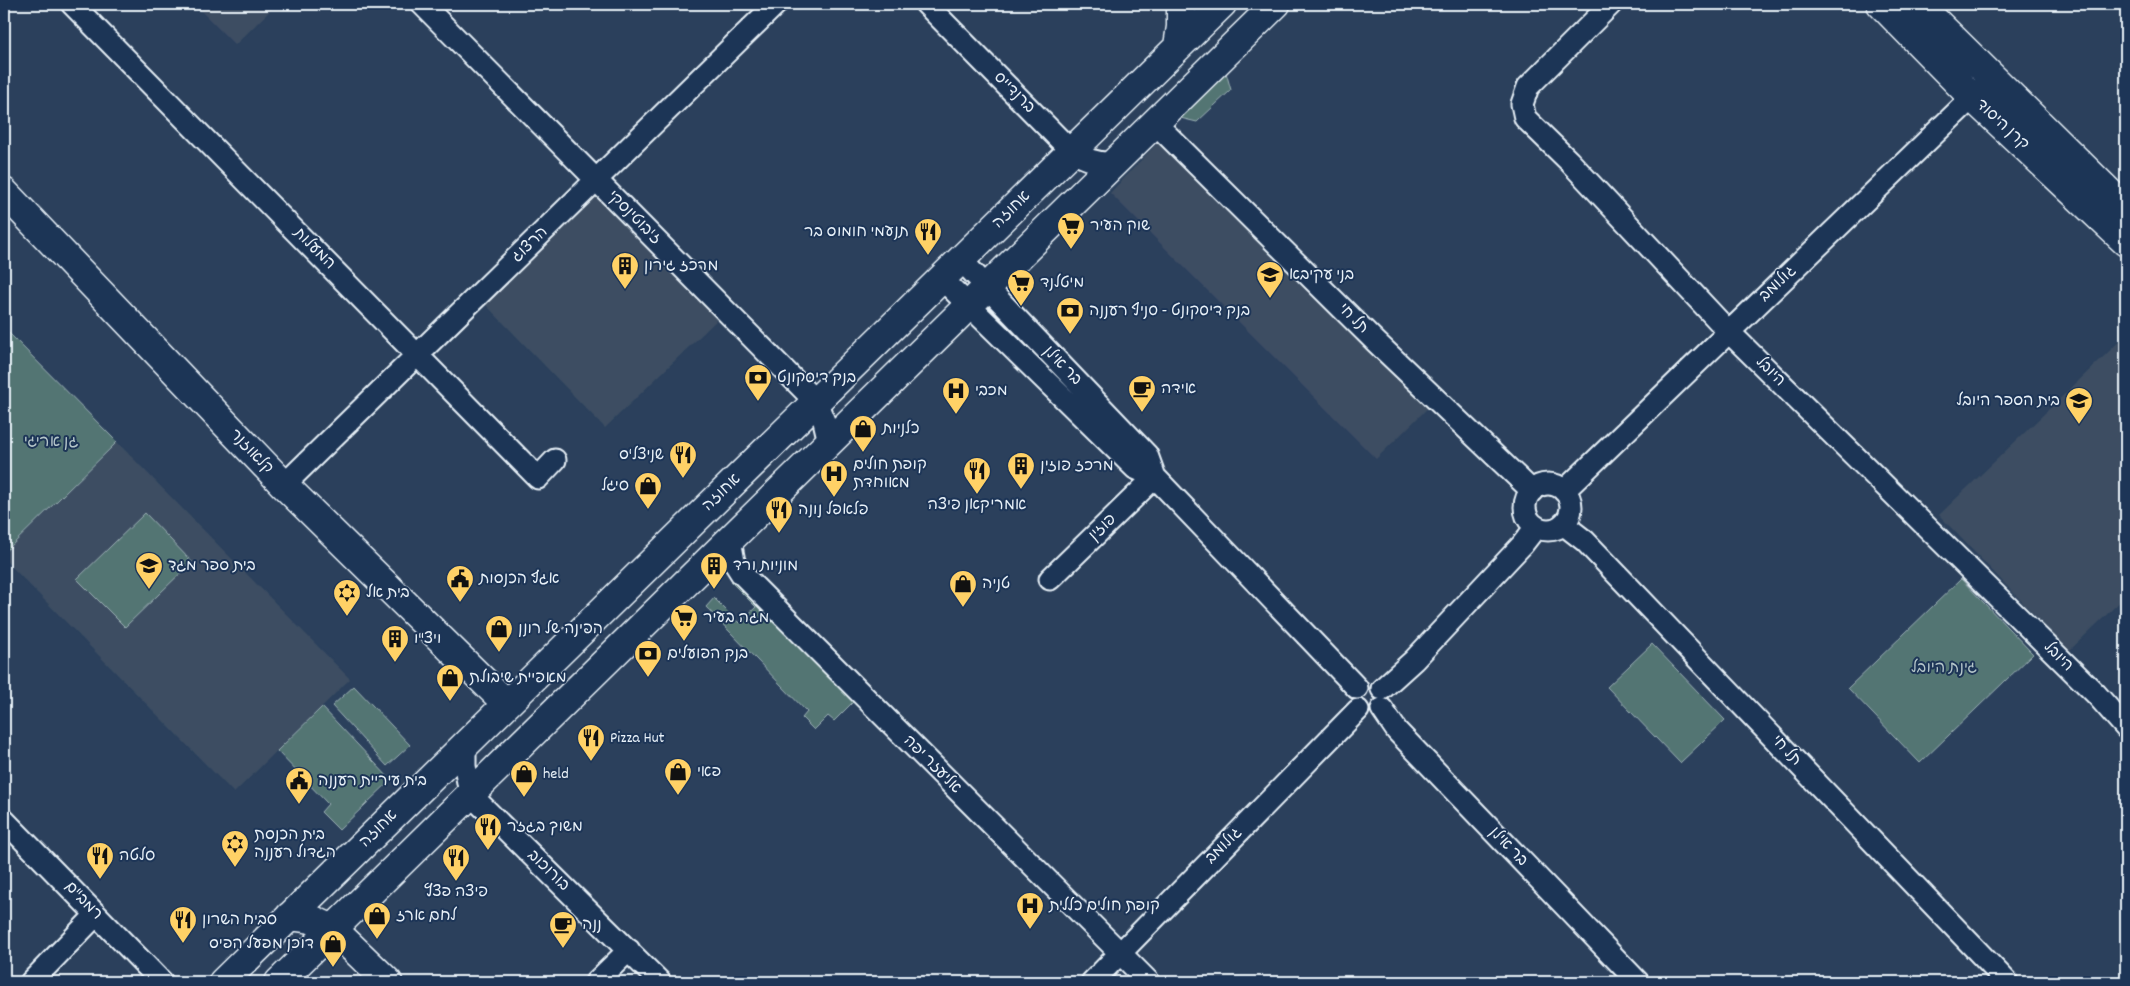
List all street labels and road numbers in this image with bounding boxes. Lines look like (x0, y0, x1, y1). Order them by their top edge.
street label: ברנדייס (988, 67, 1040, 119)
street label: קרן היסוד (1970, 94, 2034, 156)
street label: ז'בוטינסקי (602, 186, 666, 250)
street label: אחוזה (988, 186, 1036, 234)
street label: המעלות (287, 222, 340, 275)
street label: הרצוג (506, 222, 554, 268)
street label: גולומב (1754, 260, 1802, 308)
street label: תל חי (1332, 299, 1374, 339)
street label: בר אילן (1037, 341, 1087, 391)
street label: היובל (1750, 352, 1790, 392)
street label: קלאוזנר (224, 424, 278, 480)
street label: אחוזה (698, 469, 746, 517)
street label: פוזין (1084, 509, 1122, 547)
street label: היובל (2038, 637, 2078, 677)
street label: אליעזר יפה (897, 730, 967, 800)
street label: תל חי (1766, 730, 1806, 772)
street label: אחוזה (355, 805, 403, 853)
street label: גולומב (1200, 822, 1248, 870)
street label: בר אילן (1483, 822, 1533, 872)
street label: בורוכוב (522, 845, 574, 897)
street label: רמב"ם (59, 876, 107, 926)

